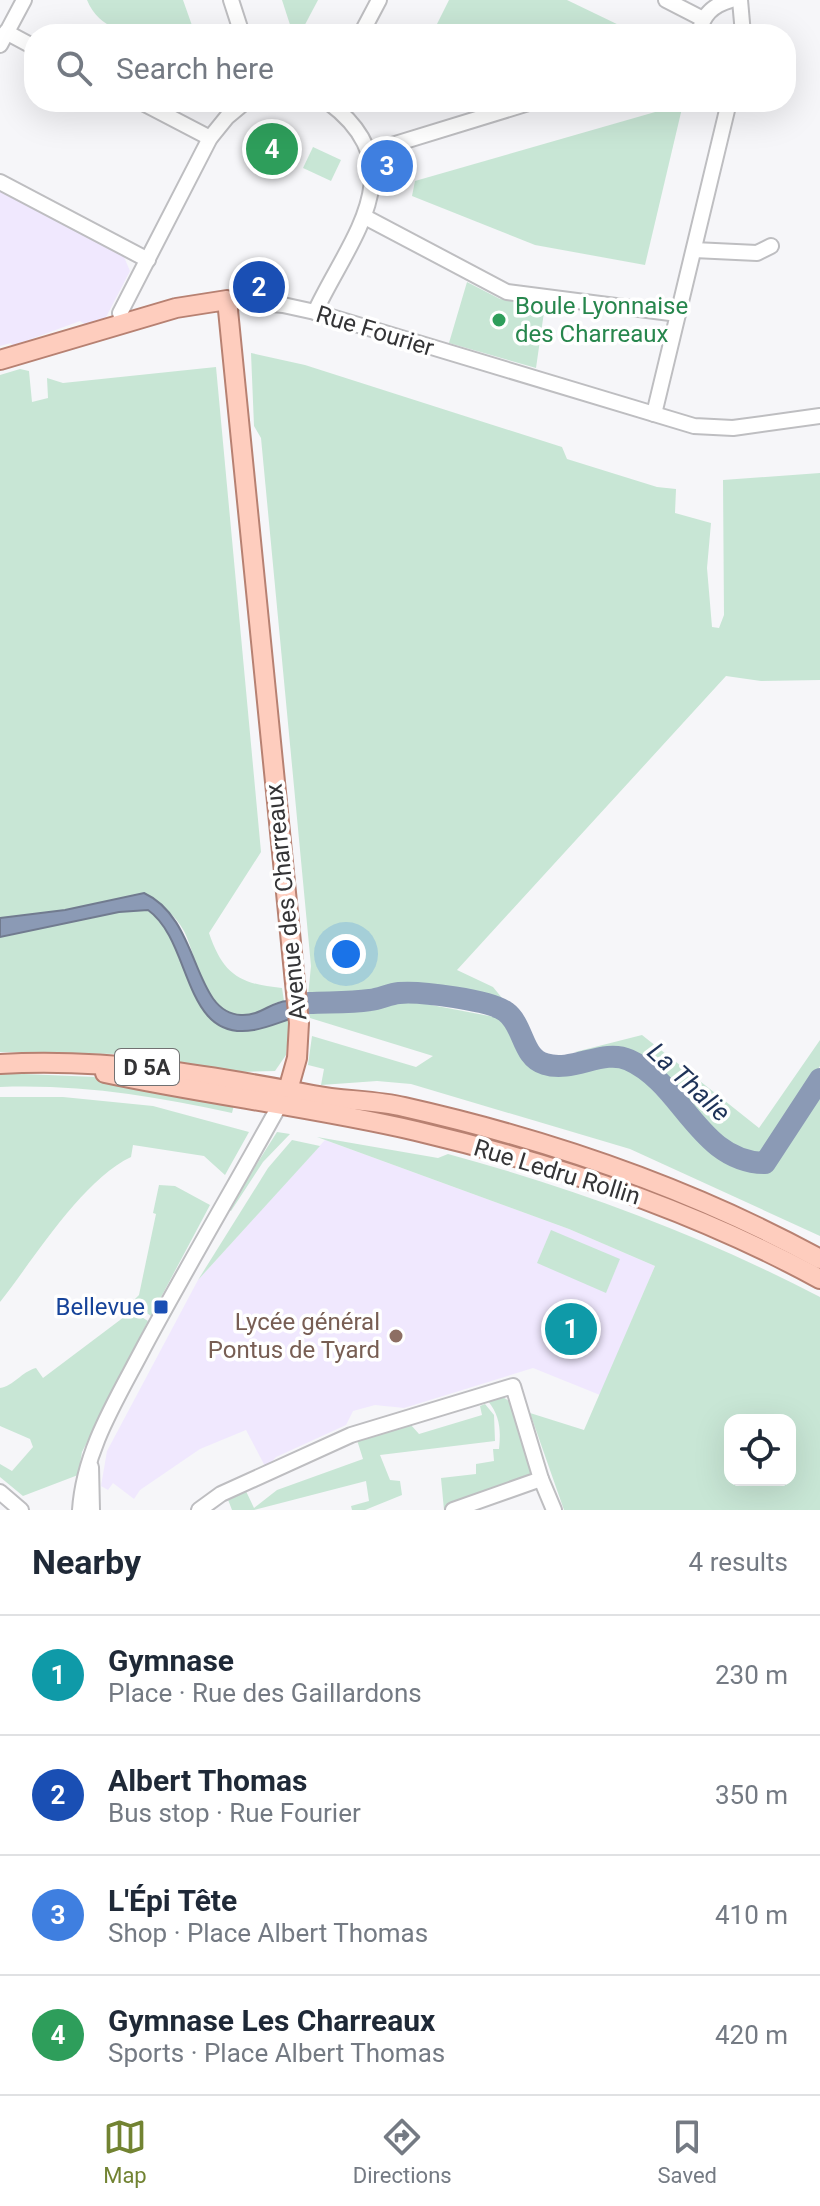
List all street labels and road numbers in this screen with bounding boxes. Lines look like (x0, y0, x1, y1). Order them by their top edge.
street label: Rue Fourier (313, 300, 437, 362)
street label: Avenue des Charreaux (260, 782, 312, 1022)
road number: D 5A (115, 1049, 179, 1085)
street label: Rue Ledru Rollin (470, 1133, 644, 1211)

